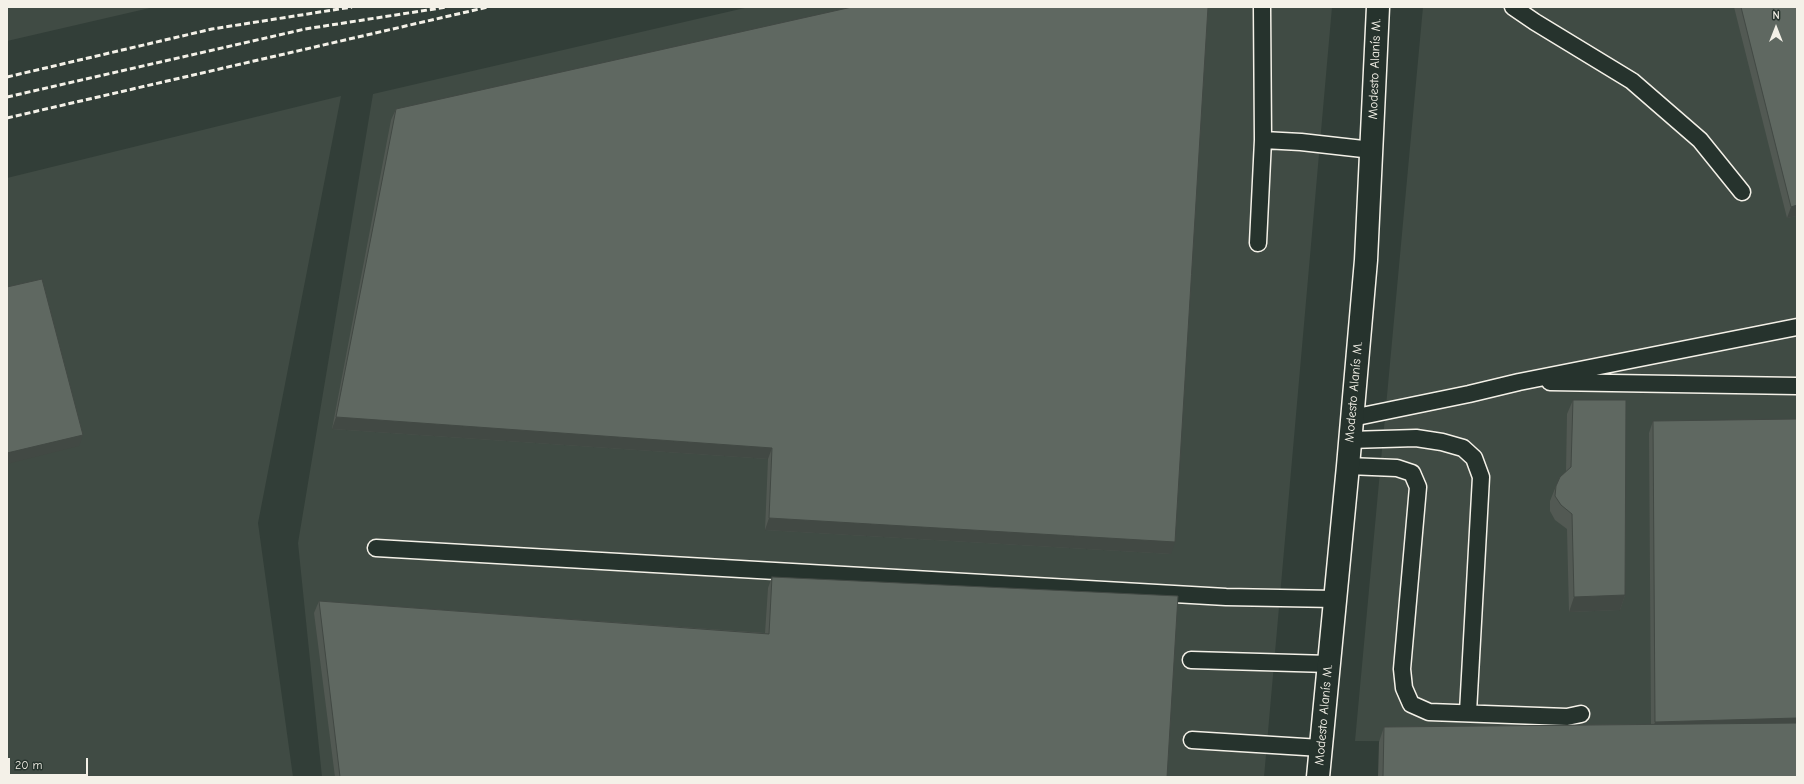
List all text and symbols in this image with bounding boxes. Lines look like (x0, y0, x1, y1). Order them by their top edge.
north arrow (1756, 8, 1796, 48)
text: N (1772, 9, 1780, 22)
street label: Modesto Alanís M. (1365, 18, 1385, 120)
street label: Modesto Alanís M. (1342, 341, 1366, 443)
street label: Modesto Alanís M. (1312, 664, 1336, 766)
scale bar (10, 750, 90, 776)
text: 20 m (15, 758, 43, 772)

